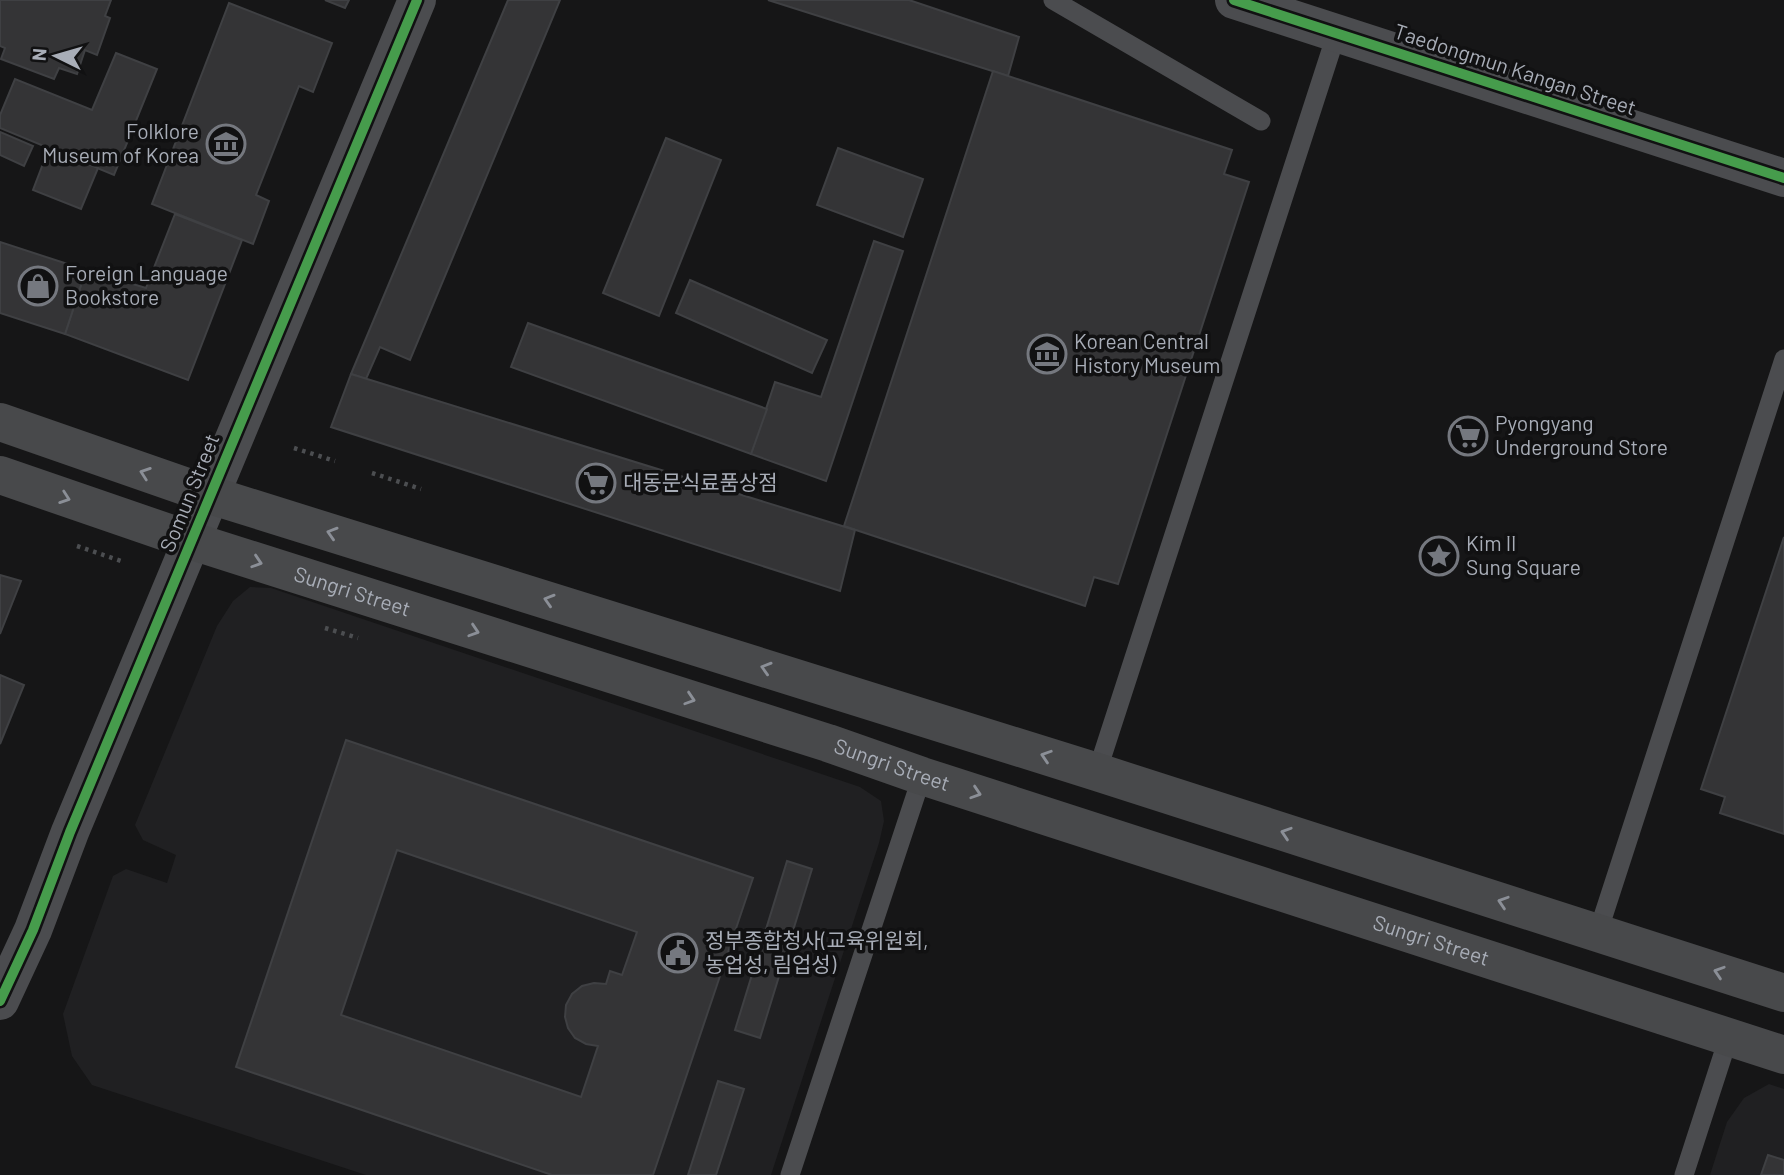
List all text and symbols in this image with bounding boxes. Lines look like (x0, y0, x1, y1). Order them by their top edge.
street label: Taedongmun Kangan Street (1391, 18, 1640, 120)
north arrow (21, 21, 91, 91)
text: N (27, 47, 51, 62)
place label: Folklore Museum of Korea (42, 118, 199, 167)
museum icon: Folklore Museum of Korea (205, 123, 247, 165)
place label: Foreign Language Bookstore (65, 260, 228, 309)
shop icon: Foreign Language Bookstore (17, 265, 59, 307)
place label: Korean Central History Museum (1074, 328, 1220, 377)
museum icon: Korean Central History Museum (1026, 333, 1068, 375)
place label: Pyongyang Underground Store (1495, 410, 1668, 459)
supermarket icon: Pyongyang Underground Store (1447, 415, 1489, 457)
street label: Somun Street (154, 430, 224, 555)
supermarket icon: 대동문식료품상점 (575, 462, 617, 504)
one-way arrow (140, 467, 152, 481)
place label: 대동문식료품상점 (623, 469, 778, 494)
one-way arrow (58, 490, 70, 504)
one-way arrow (326, 526, 338, 541)
place label: Kim Il Sung Square (1466, 530, 1581, 579)
place icon: Kim Il Sung Square (1418, 535, 1460, 577)
one-way arrow (250, 554, 262, 568)
street label: Sungri Street (291, 560, 414, 621)
one-way arrow (543, 594, 555, 609)
one-way arrow (467, 622, 479, 637)
one-way arrow (760, 662, 773, 676)
one-way arrow (684, 691, 696, 706)
street label: Sungri Street (831, 732, 953, 795)
one-way arrow (1040, 750, 1052, 765)
one-way arrow (970, 785, 982, 800)
one-way arrow (1280, 827, 1293, 841)
one-way arrow (1497, 896, 1509, 910)
street label: Sungri Street (1370, 909, 1493, 970)
place label: 정부종합청사(교육위원회, 농업성, 림업성) (705, 927, 929, 976)
public building icon: 정부종합청사(교육위원회, 농업성, 림업성) (657, 932, 699, 974)
one-way arrow (1714, 966, 1726, 980)

